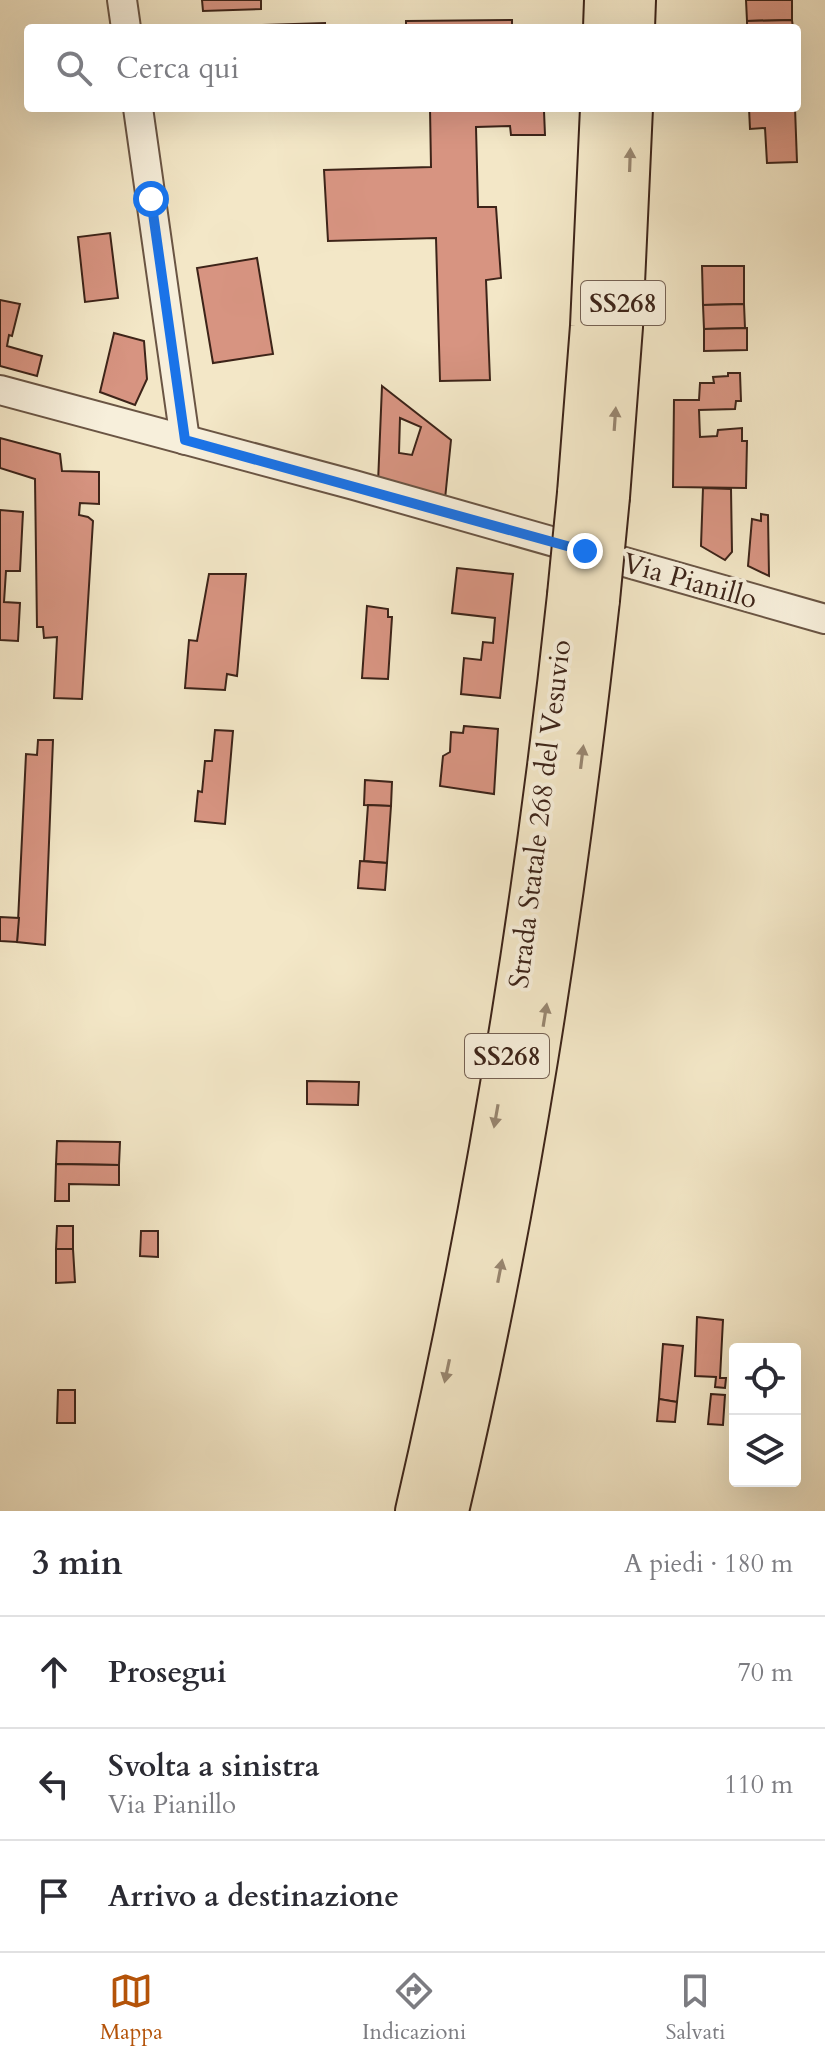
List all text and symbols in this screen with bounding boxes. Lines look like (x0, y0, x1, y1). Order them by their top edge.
search box (24, 24, 801, 112)
icon: search (52, 46, 96, 90)
text: Cerca qui (116, 48, 239, 89)
one-way arrow (624, 147, 637, 172)
route start (133, 181, 169, 217)
road number: SS268 (581, 281, 665, 325)
one-way arrow (609, 406, 622, 431)
route end (567, 533, 603, 569)
street label: Via Pianillo (619, 544, 761, 618)
street label: Strada Statale 268 del Vesuvio (500, 638, 580, 990)
one-way arrow (575, 744, 588, 769)
one-way arrow (539, 1002, 552, 1027)
road number: SS268 (465, 1034, 549, 1078)
one-way arrow (490, 1104, 502, 1129)
one-way arrow (494, 1258, 507, 1283)
map controls (729, 1343, 801, 1487)
button: locate (729, 1343, 801, 1415)
one-way arrow (440, 1359, 453, 1384)
button: layers (729, 1415, 801, 1487)
text: 3 min (32, 1540, 123, 1586)
text: A piedi · 180 m (624, 1546, 793, 1581)
icon: ahead (32, 1650, 76, 1694)
text: Prosegui (108, 1652, 227, 1693)
text: 70 m (737, 1655, 793, 1690)
text: Svolta a sinistra (108, 1746, 320, 1787)
icon: left (32, 1762, 76, 1806)
text: 110 m (724, 1767, 793, 1802)
text: Via Pianillo (108, 1787, 236, 1822)
icon: arrive (32, 1874, 76, 1918)
text: Arrivo a destinazione (108, 1876, 399, 1917)
tab: Mappa (100, 1969, 163, 2047)
tab: Indicazioni (362, 1969, 466, 2047)
tab: Salvati (665, 1969, 725, 2047)

